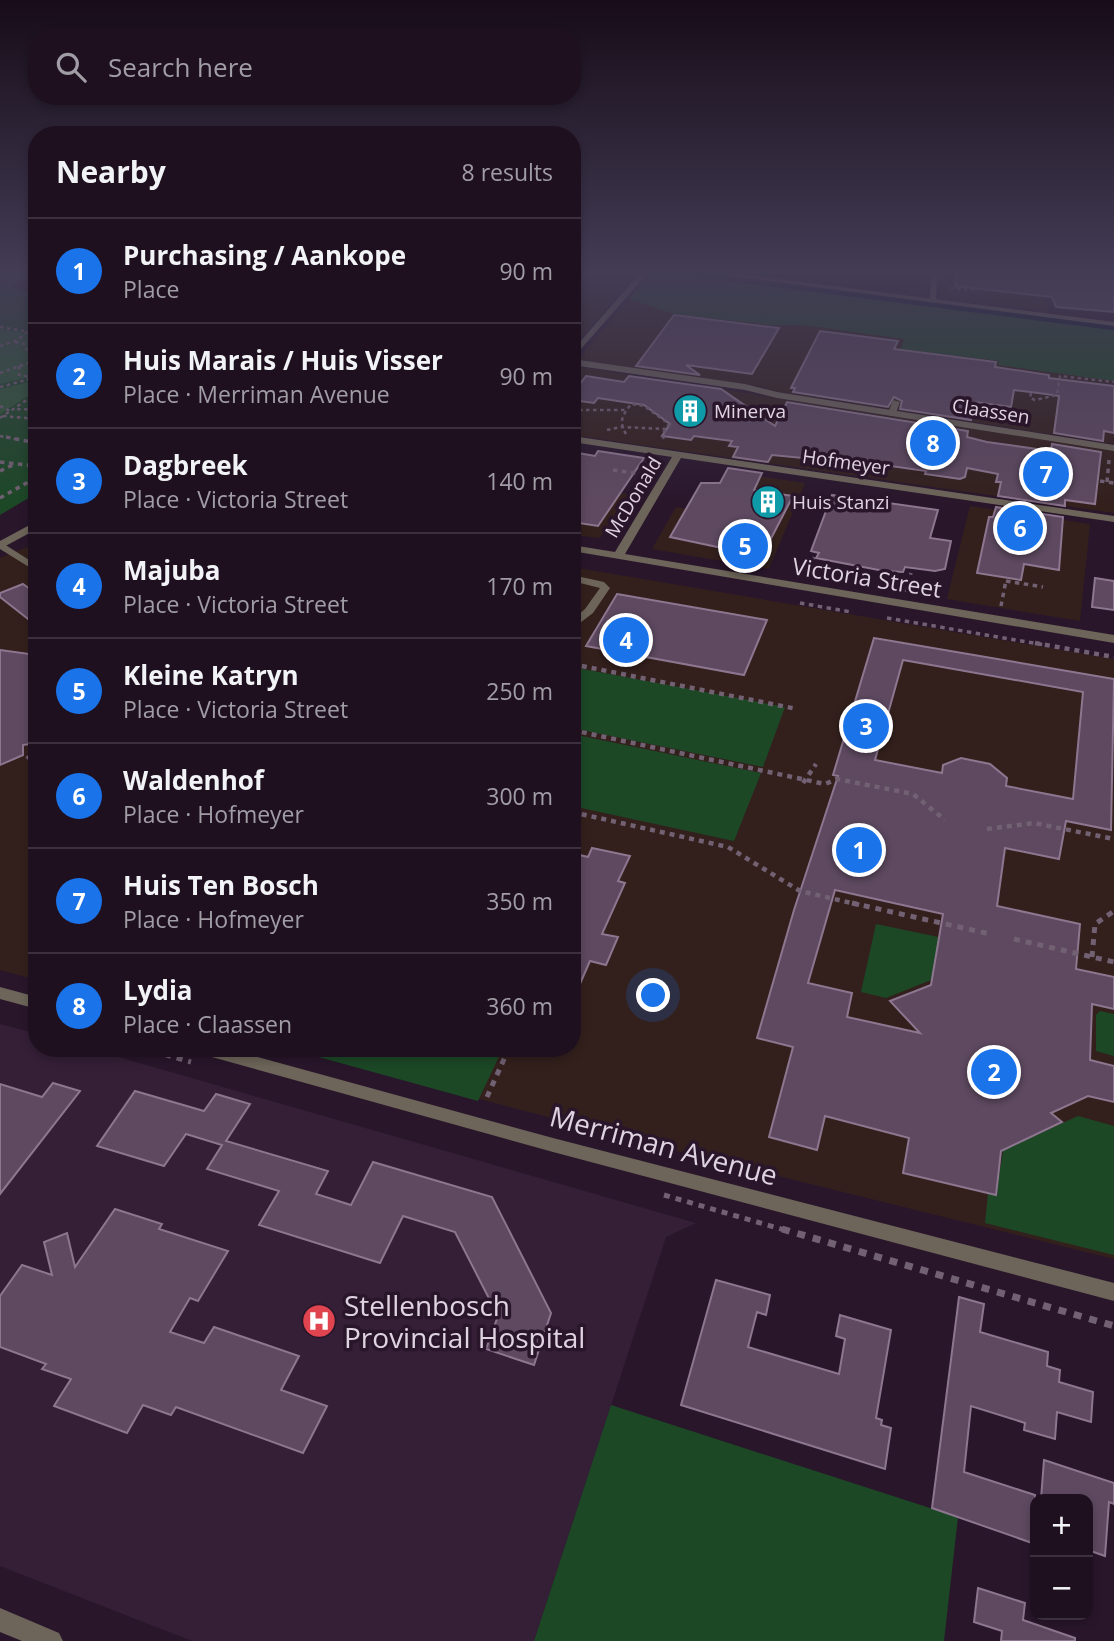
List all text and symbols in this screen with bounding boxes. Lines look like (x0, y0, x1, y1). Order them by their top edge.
search box (28, 28, 581, 105)
icon: search (52, 48, 90, 86)
text: Search here (108, 49, 253, 85)
text: Nearby (56, 151, 166, 192)
text: 8 results (462, 156, 553, 188)
text: Purchasing / Aankope (123, 237, 406, 273)
text: 1 (72, 255, 86, 287)
text: 90 m (499, 255, 553, 287)
text: Place (123, 273, 179, 305)
text: Huis Marais / Huis Visser (123, 342, 443, 378)
text: 2 (72, 360, 86, 392)
text: 90 m (499, 360, 553, 392)
text: Place · Merriman Avenue (123, 378, 390, 410)
building icon: Minerva (671, 392, 709, 430)
street label: Claassen (950, 392, 1032, 430)
place label: Minerva (714, 398, 786, 424)
pin: 8 (910, 417, 956, 469)
street label: Hofmeyer (801, 443, 892, 481)
text: Dagbreek (123, 447, 248, 483)
pin: 7 (1023, 448, 1069, 500)
street label: McDonald (599, 452, 667, 542)
text: 3 (72, 465, 86, 497)
text: 140 m (486, 465, 553, 497)
text: Place · Victoria Street (123, 483, 348, 515)
building icon: Huis Stanzi (749, 483, 787, 521)
place label: Huis Stanzi (792, 489, 890, 515)
pin: 6 (997, 502, 1043, 554)
pin: 5 (722, 520, 768, 572)
street label: Victoria Street (790, 549, 944, 605)
text: Majuba (123, 552, 220, 588)
text: 4 (72, 570, 86, 602)
text: 170 m (486, 570, 553, 602)
text: Place · Victoria Street (123, 588, 348, 620)
pin: 4 (603, 614, 649, 666)
text: Kleine Katryn (123, 657, 299, 693)
text: 5 (72, 675, 86, 707)
text: 250 m (486, 675, 553, 707)
text: Place · Victoria Street (123, 693, 348, 725)
pin: 3 (843, 700, 889, 752)
text: Waldenhof (123, 762, 264, 798)
text: 6 (72, 780, 86, 812)
text: 300 m (486, 780, 553, 812)
text: Place · Hofmeyer (123, 798, 304, 830)
pin: 1 (836, 824, 882, 876)
text: Huis Ten Bosch (123, 867, 319, 903)
text: 7 (72, 885, 86, 917)
text: 350 m (486, 885, 553, 917)
text: Place · Hofmeyer (123, 903, 304, 935)
text: Lydia (123, 972, 193, 1008)
your location (636, 978, 670, 1012)
text: 8 (72, 990, 86, 1022)
text: 360 m (486, 990, 553, 1022)
text: Place · Claassen (123, 1008, 292, 1040)
pin: 2 (971, 1046, 1017, 1098)
street label: Merriman Avenue (546, 1096, 782, 1194)
place label: Stellenbosch Provincial Hospital (344, 1286, 585, 1356)
hospital icon: Stellenbosch Provincial Hospital (300, 1302, 338, 1340)
map controls (1030, 1494, 1093, 1620)
button: + (1030, 1494, 1093, 1557)
button: − (1030, 1557, 1093, 1620)

